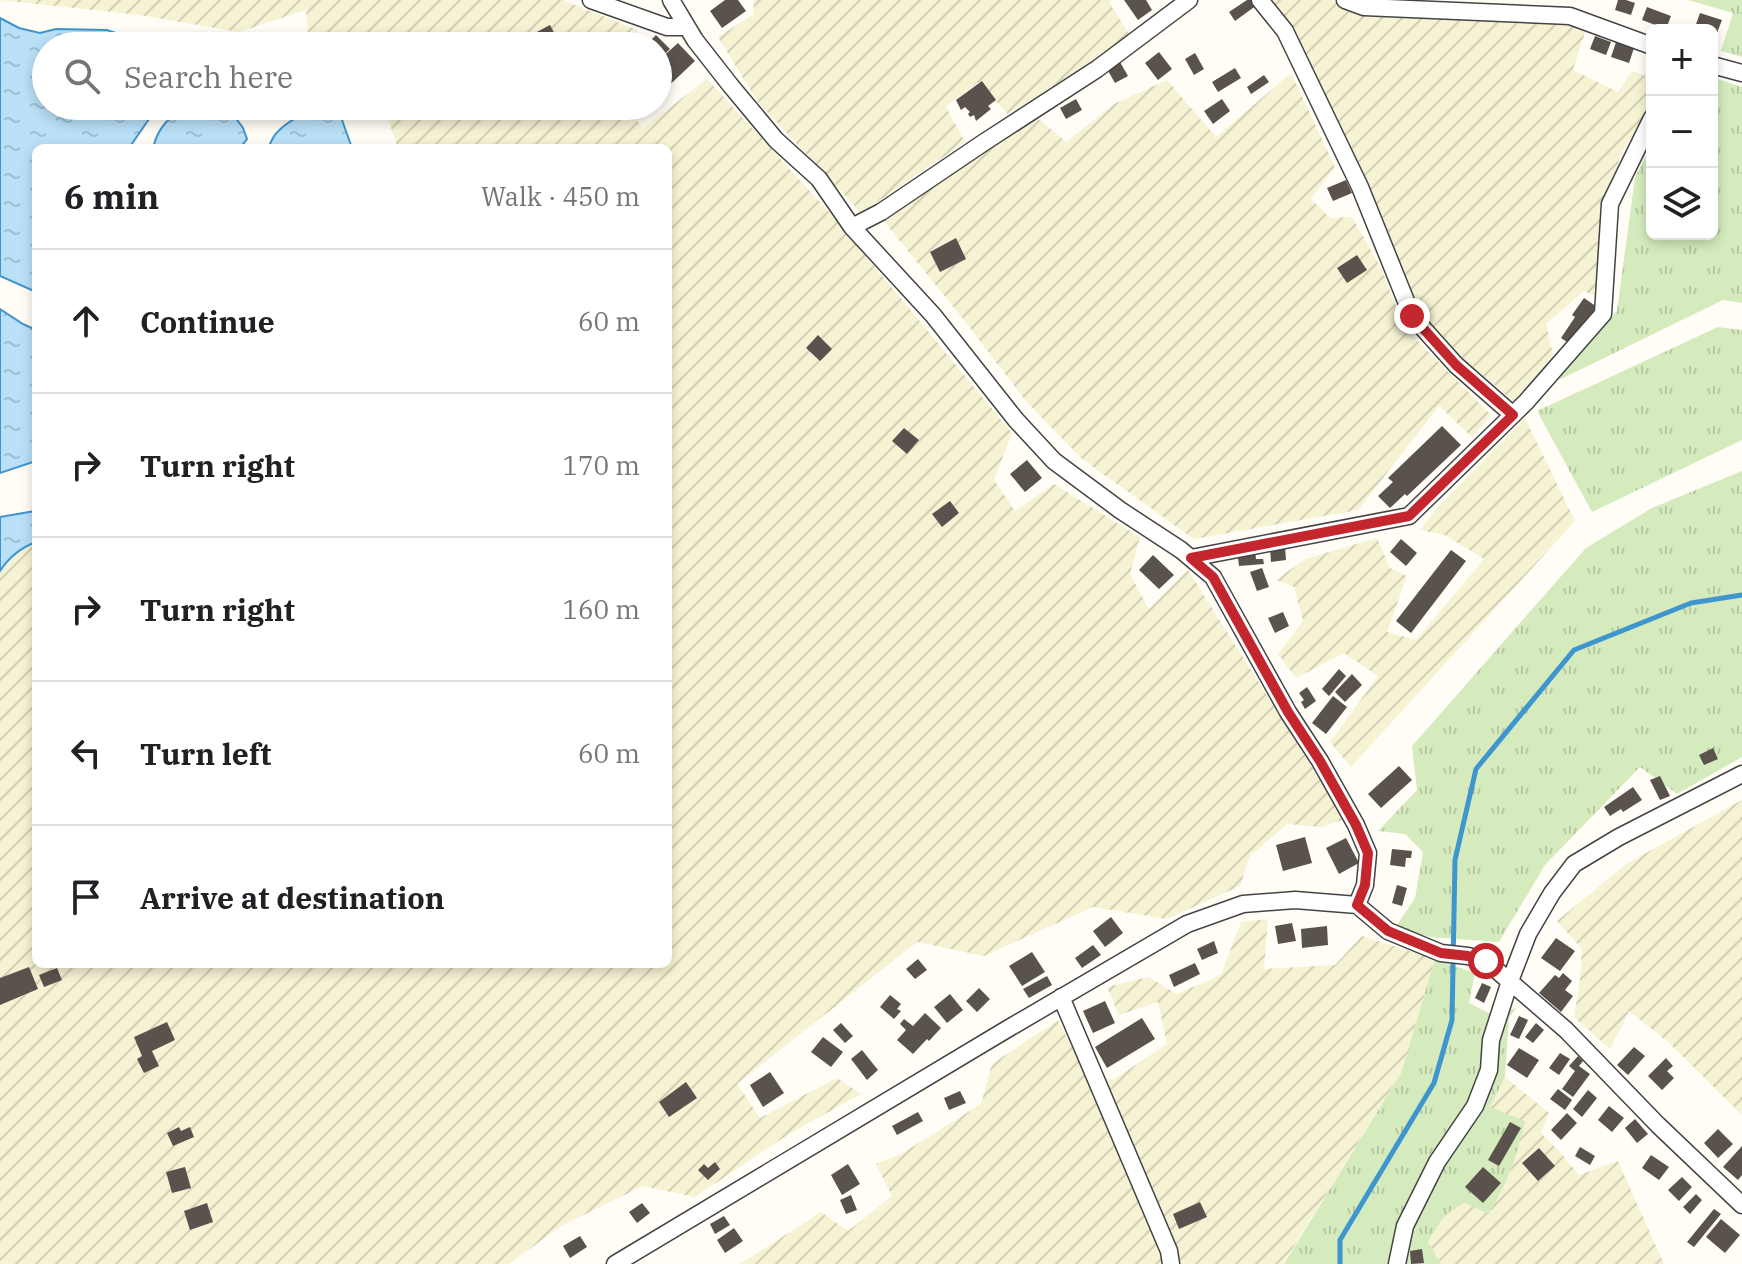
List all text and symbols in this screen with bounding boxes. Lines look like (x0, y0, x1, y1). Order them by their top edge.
map controls (1646, 24, 1718, 240)
button: + (1646, 24, 1718, 96)
search box (32, 32, 672, 120)
icon: search (60, 54, 104, 98)
text: Search here (124, 57, 293, 96)
button: − (1646, 96, 1718, 168)
button: layers (1646, 168, 1718, 240)
text: 6 min (64, 174, 159, 218)
text: Walk · 450 m (481, 179, 640, 213)
route end (1394, 298, 1430, 334)
icon: ahead (64, 299, 108, 343)
text: Continue (140, 302, 275, 341)
text: 60 m (578, 304, 640, 338)
icon: right (64, 443, 108, 487)
text: Turn right (140, 446, 295, 485)
text: 170 m (562, 448, 640, 482)
icon: right (64, 587, 108, 631)
text: Turn right (140, 590, 295, 629)
text: 160 m (562, 592, 640, 626)
icon: left (64, 731, 108, 775)
text: Turn left (140, 734, 272, 773)
text: 60 m (578, 736, 640, 770)
icon: arrive (64, 875, 108, 919)
text: Arrive at destination (140, 878, 445, 917)
route start (1468, 943, 1504, 979)

